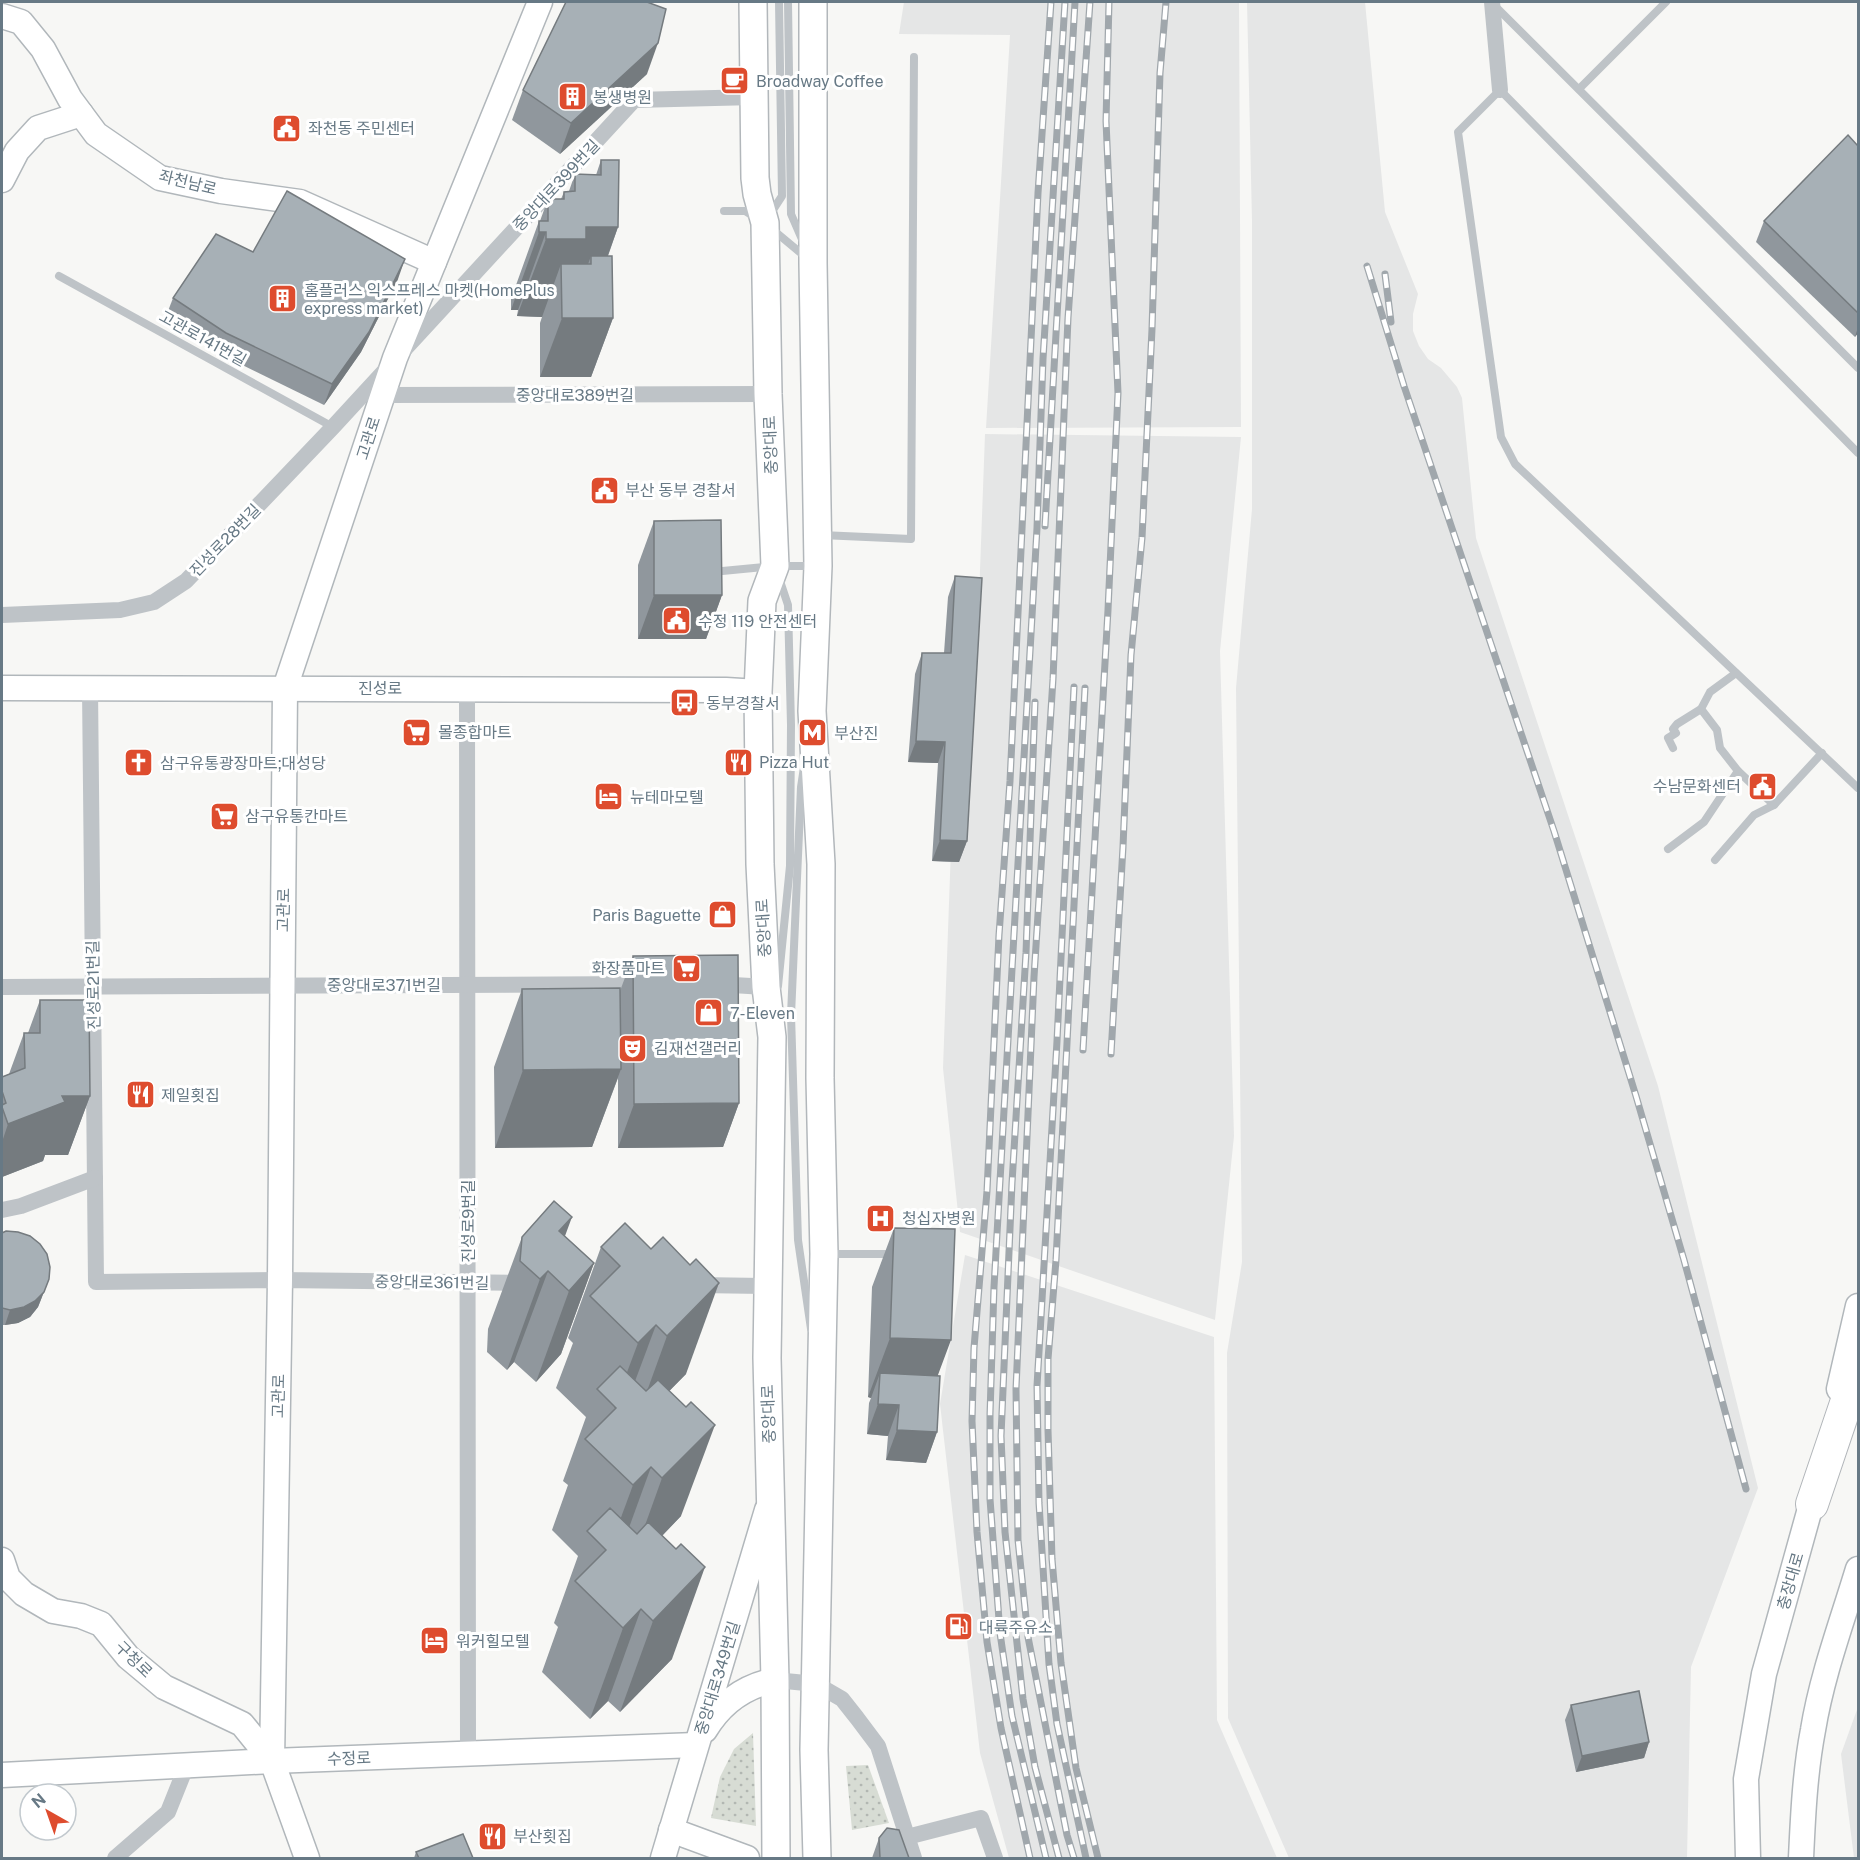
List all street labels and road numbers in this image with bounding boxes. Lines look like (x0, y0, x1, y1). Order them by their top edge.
street label: 중앙대로399번길 (509, 136, 604, 235)
street label: 좌천남로 (157, 166, 219, 199)
street label: 고관로141번길 (156, 307, 250, 370)
street label: 중앙대로389번길 (516, 386, 634, 405)
street label: 고관로 (353, 414, 384, 462)
street label: 중앙대로 (760, 415, 781, 475)
street label: 진성로28번길 (186, 500, 265, 581)
street label: 진성로 (358, 679, 402, 698)
street label: 고관로 (274, 887, 293, 932)
street label: 중앙대로 (752, 898, 775, 958)
street label: 진성로21번길 (83, 940, 104, 1030)
street label: 중앙대로371번길 (327, 976, 441, 995)
street label: 진성로9번길 (459, 1179, 478, 1263)
street label: 중앙대로361번길 (374, 1272, 490, 1293)
street label: 고관로 (269, 1373, 288, 1418)
street label: 중앙대로 (758, 1384, 779, 1444)
street label: 충장대로 (1773, 1550, 1808, 1612)
street label: 중앙대로349번길 (691, 1619, 744, 1738)
street label: 구청로 (111, 1637, 156, 1682)
street label: 수정로 (327, 1748, 372, 1769)

